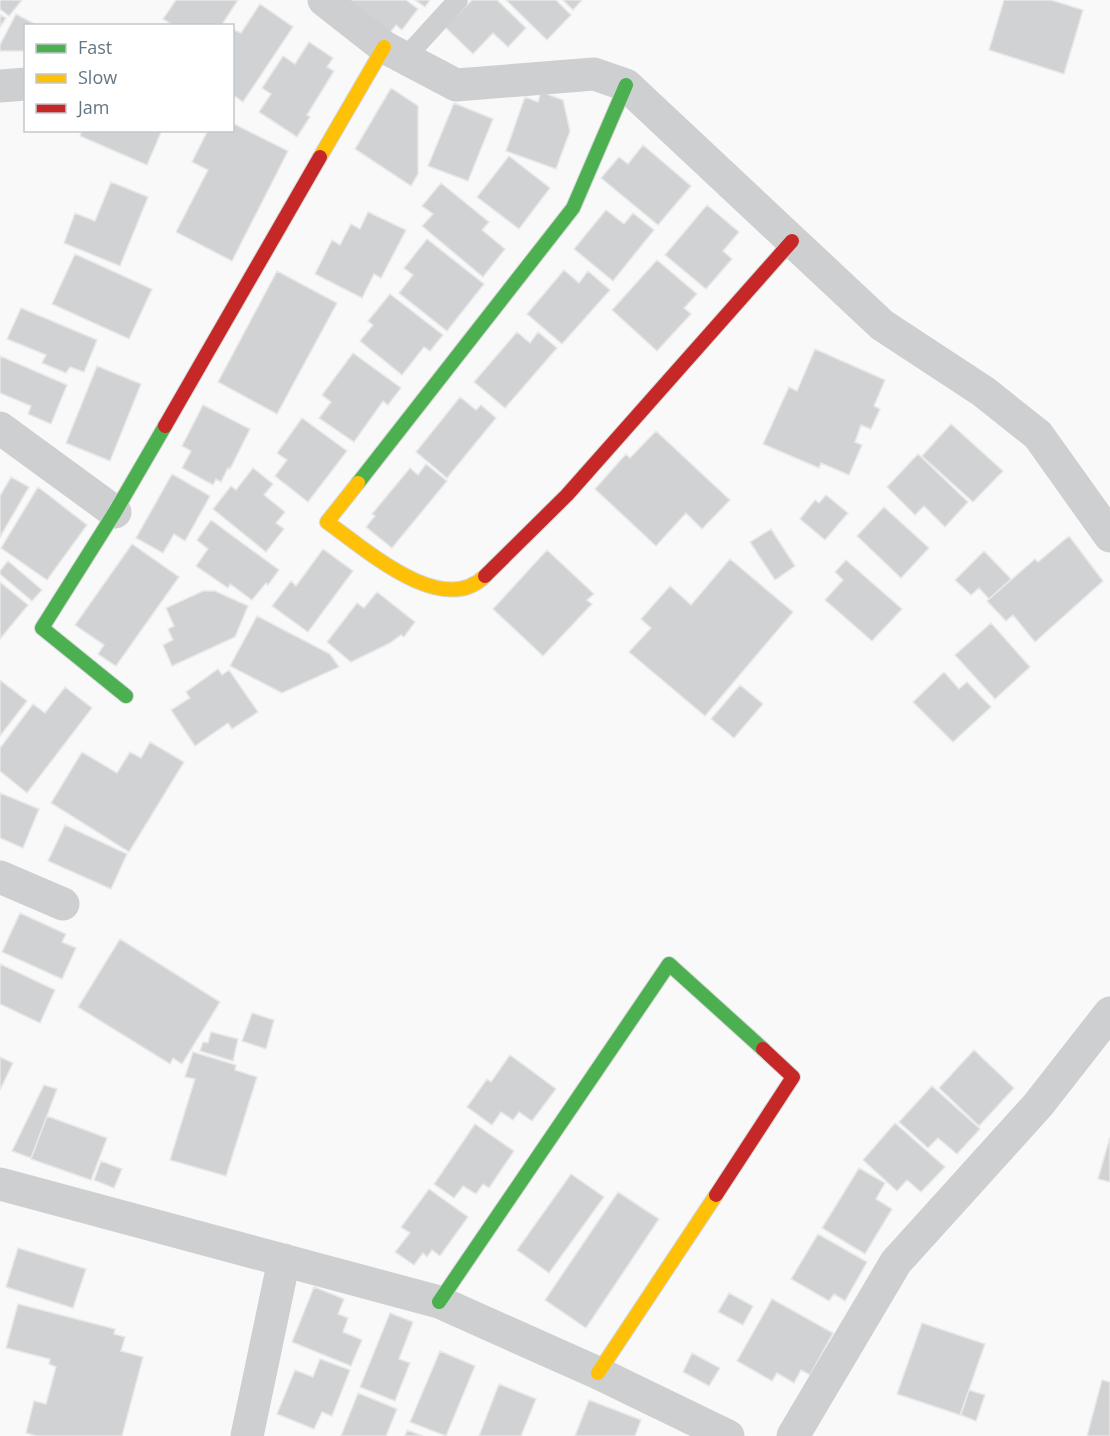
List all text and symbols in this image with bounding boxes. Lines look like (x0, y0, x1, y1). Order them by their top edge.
legend (24, 24, 234, 132)
text: Fast (78, 35, 112, 59)
text: Slow (78, 65, 117, 89)
text: Jam (76, 95, 110, 119)

